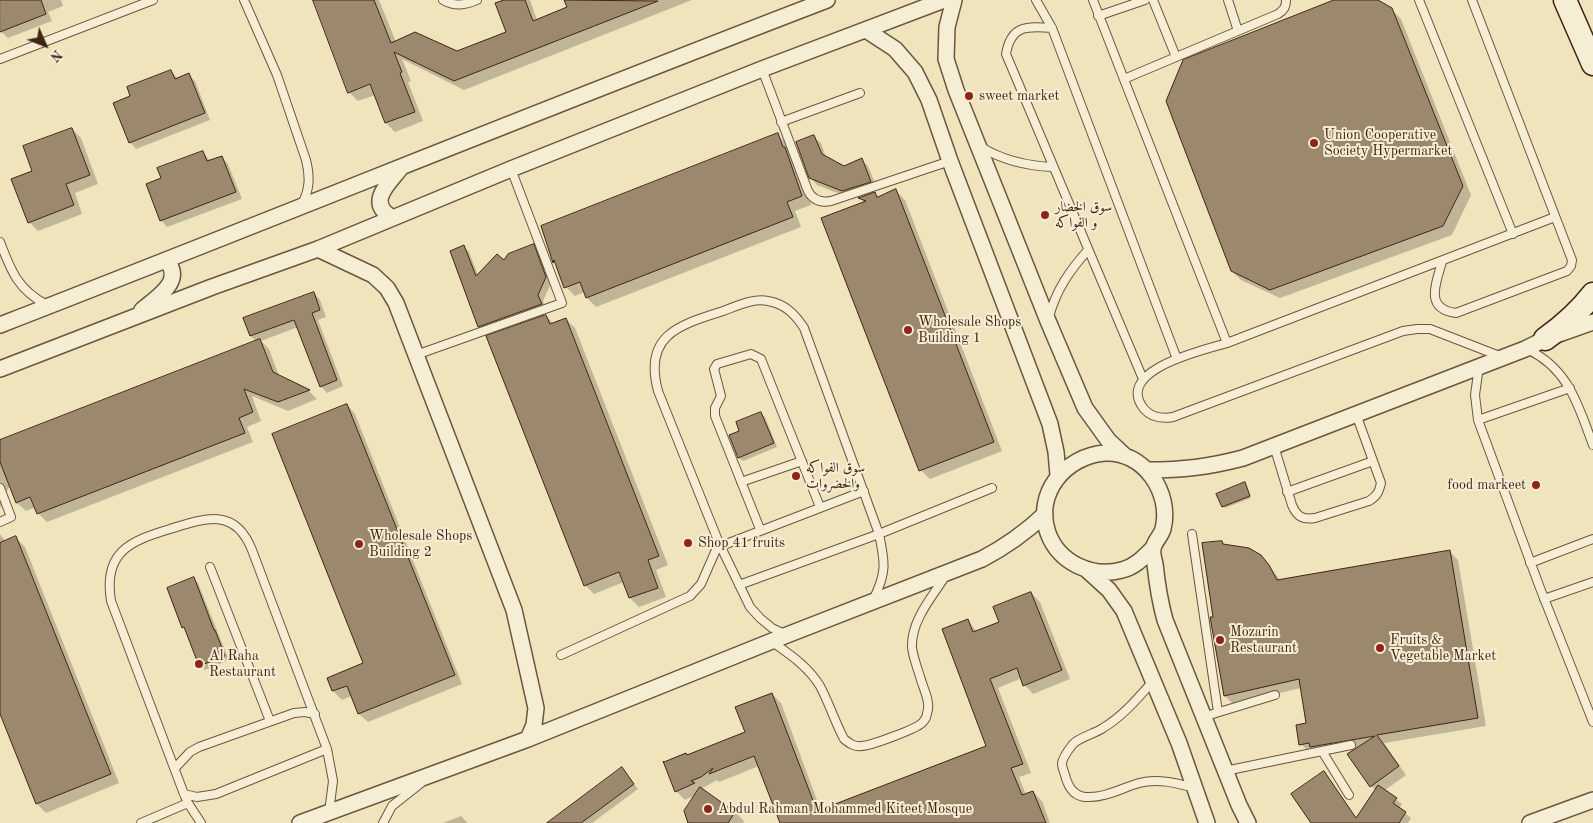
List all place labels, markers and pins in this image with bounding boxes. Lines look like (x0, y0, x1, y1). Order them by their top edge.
place label: sweet market (979, 88, 1059, 104)
marker: sweet market (963, 90, 975, 102)
place label: Union Cooperative Society Hypermarket (1324, 127, 1452, 160)
marker: Union Cooperative Society Hypermarket (1308, 137, 1320, 149)
place label: سوق الخضار و الفواكه (1055, 199, 1112, 232)
marker: سوق الخضار و الفواكه (1039, 209, 1051, 221)
place label: Wholesale Shops Building 1 (918, 314, 1021, 347)
marker: Wholesale Shops Building 1 (902, 324, 914, 336)
place label: سوق الفواكه والخضروات (806, 460, 865, 492)
marker: سوق الفواكه والخضروات (790, 470, 802, 482)
place label: food markeet (1447, 477, 1526, 493)
marker: food markeet (1530, 479, 1542, 491)
place label: Wholesale Shops Building 2 (369, 528, 472, 560)
place label: Shop 41 fruits (698, 535, 785, 551)
marker: Shop 41 fruits (682, 537, 694, 549)
marker: Wholesale Shops Building 2 (353, 538, 365, 550)
place label: Mozarin Restaurant (1230, 624, 1297, 656)
place label: Fruits & Vegetable Market (1390, 632, 1496, 664)
marker: Mozarin Restaurant (1214, 634, 1226, 646)
marker: Fruits & Vegetable Market (1374, 642, 1386, 654)
place label: Al Raha Restaurant (209, 648, 276, 680)
marker: Al Raha Restaurant (193, 658, 205, 670)
place label: Abdul Rahman Mohammed Kiteet Mosque (718, 801, 972, 817)
marker: Abdul Rahman Mohammed Kiteet Mosque (702, 803, 714, 815)

